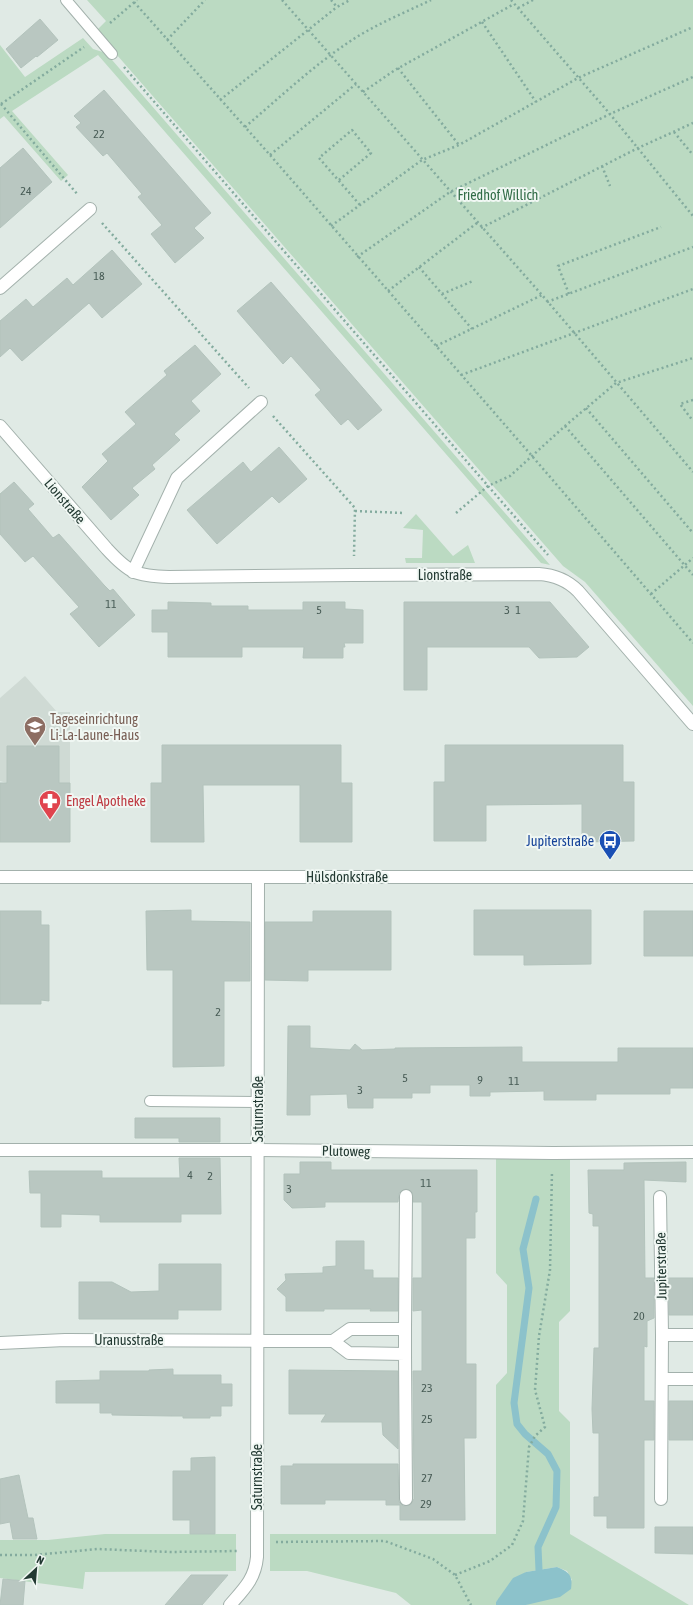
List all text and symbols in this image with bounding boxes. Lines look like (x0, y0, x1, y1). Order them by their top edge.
house number: 22 (93, 127, 105, 141)
house number: 24 (20, 184, 32, 198)
park label: Friedhof Willich (458, 187, 538, 203)
house number: 18 (93, 269, 105, 283)
street label: Lionstraße (41, 475, 89, 527)
street label: Lionstraße (418, 567, 472, 583)
house number: 11 (105, 597, 117, 611)
house number: 5 (316, 603, 322, 617)
house number: 3 (504, 603, 510, 617)
house number: 1 (515, 603, 521, 617)
place label: Tageseinrichtung Li-La-Laune-Haus (50, 711, 139, 743)
school or university icon: Tageseinrichtung Li-La-Laune-Haus (22, 714, 48, 747)
pharmacy icon: Engel Apotheke (37, 788, 63, 821)
place label: Engel Apotheke (66, 793, 146, 809)
bus stop icon: Jupiterstraße (597, 828, 623, 861)
place label: Jupiterstraße (526, 833, 594, 849)
street label: Hülsdonkstraße (306, 869, 388, 885)
house number: 2 (215, 1005, 221, 1019)
house number: 5 (402, 1071, 408, 1085)
house number: 9 (477, 1073, 483, 1087)
house number: 11 (508, 1074, 520, 1088)
street label: Saturnstraße (250, 1076, 266, 1142)
house number: 3 (357, 1083, 363, 1097)
street label: Plutoweg (322, 1143, 370, 1159)
house number: 4 (187, 1168, 193, 1182)
house number: 2 (207, 1169, 213, 1183)
house number: 11 (420, 1176, 432, 1190)
house number: 3 (286, 1182, 292, 1196)
street label: Jupiterstraße (652, 1232, 670, 1300)
house number: 20 (633, 1309, 645, 1323)
street label: Uranusstraße (94, 1332, 164, 1348)
house number: 23 (421, 1381, 433, 1395)
house number: 25 (421, 1412, 433, 1426)
street label: Saturnstraße (249, 1444, 265, 1510)
house number: 27 (421, 1471, 433, 1485)
house number: 29 (420, 1497, 432, 1511)
north arrow (16, 1549, 56, 1589)
text: N (35, 1553, 46, 1567)

